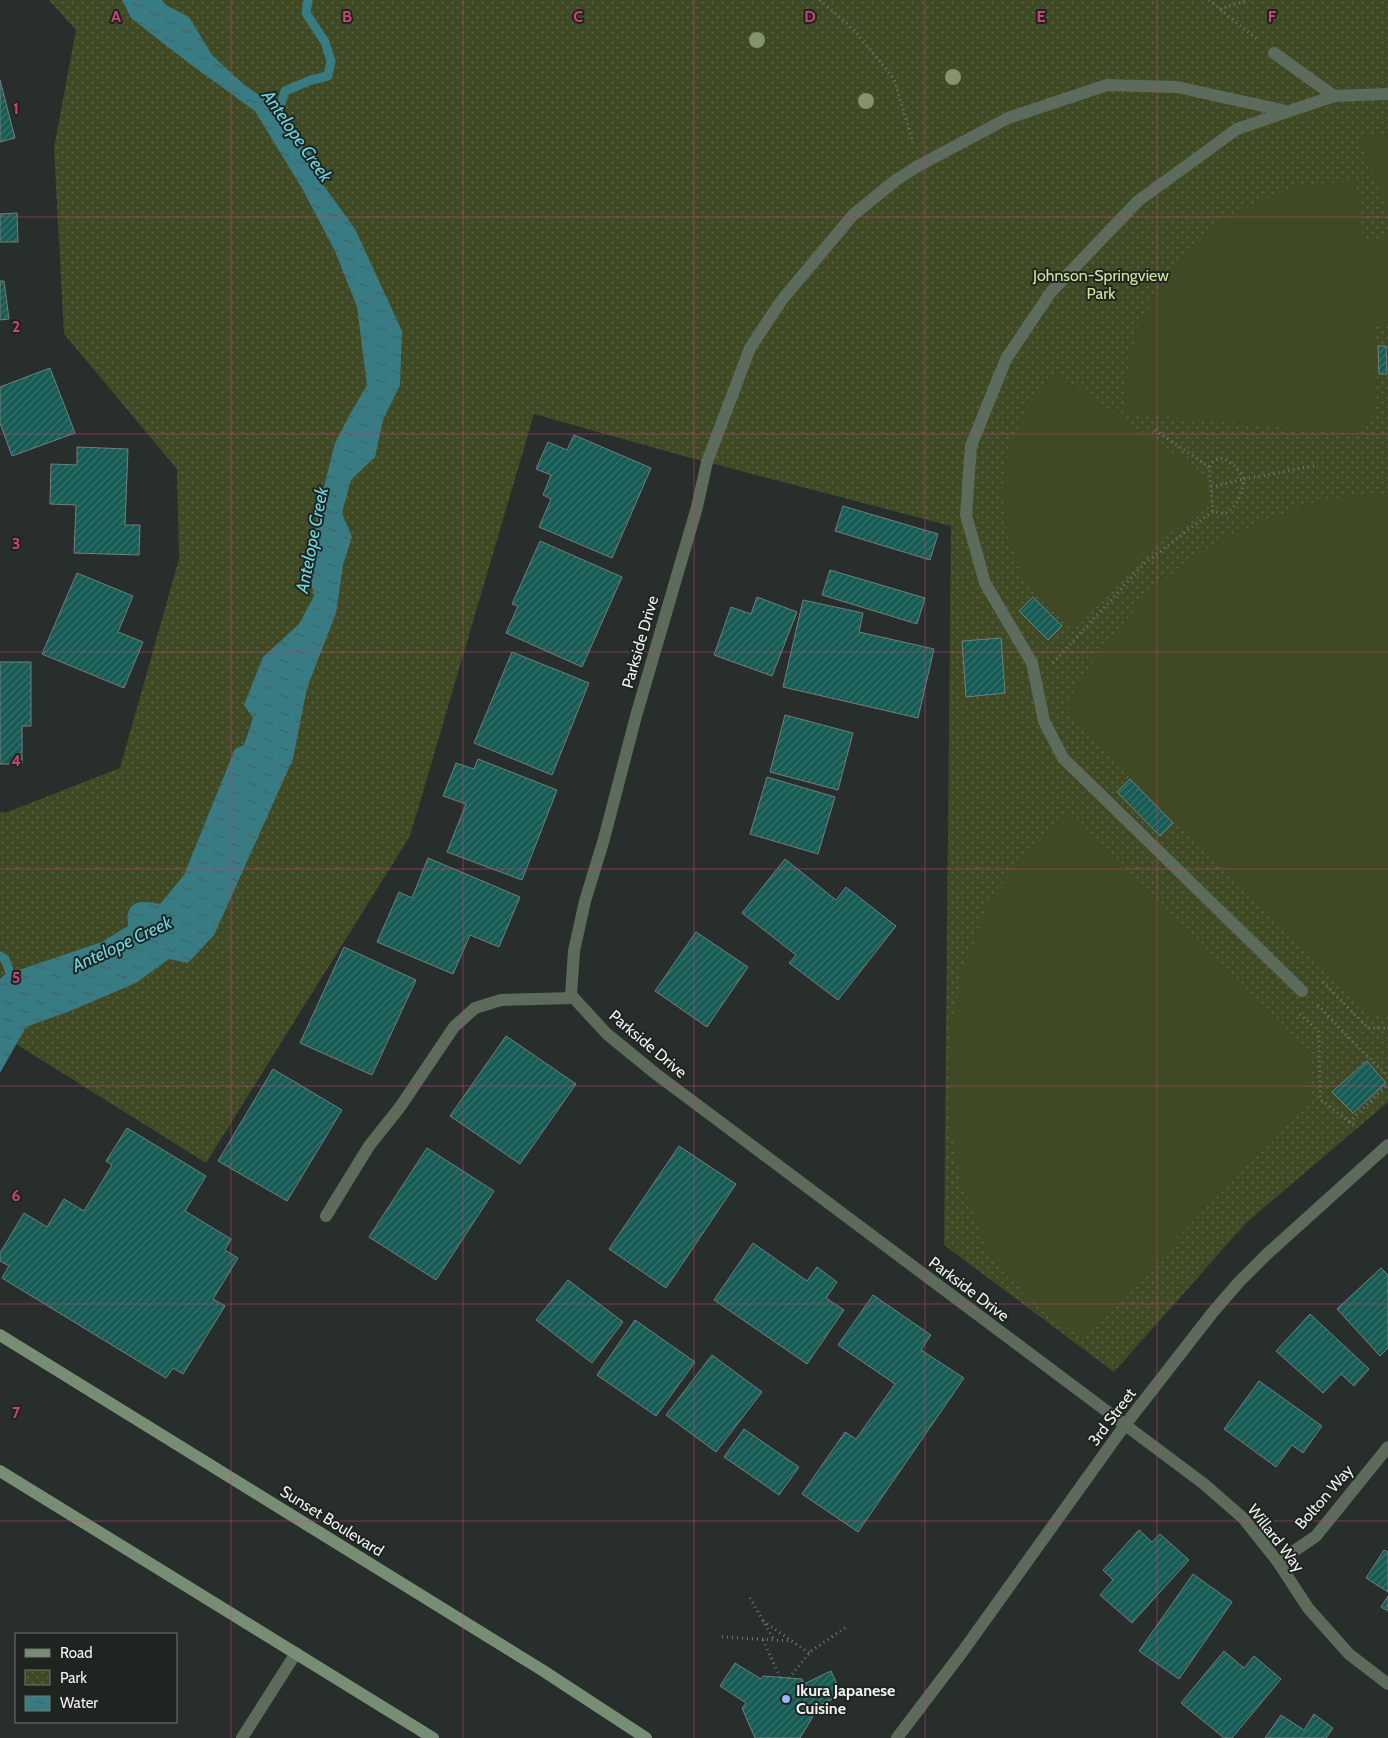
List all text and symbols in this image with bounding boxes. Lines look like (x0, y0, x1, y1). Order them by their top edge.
text: A (111, 7, 121, 26)
text: B (342, 7, 352, 26)
text: C (573, 7, 583, 26)
text: D (804, 7, 816, 26)
text: E (1036, 7, 1046, 26)
text: F (1268, 7, 1277, 26)
water label: Antelope Creek (257, 85, 338, 187)
text: 1 (13, 99, 19, 118)
park label: Johnson-Springview Park (1032, 266, 1169, 303)
text: 2 (12, 317, 20, 336)
water label: Antelope Creek (291, 484, 333, 596)
text: 3 (12, 534, 20, 553)
street label: Parkside Drive (618, 594, 662, 690)
text: 4 (11, 751, 21, 770)
water label: Antelope Creek (68, 911, 177, 977)
text: 5 (12, 968, 20, 987)
street label: Parkside Drive (605, 1006, 691, 1082)
text: 6 (12, 1186, 21, 1205)
street label: Parkside Drive (925, 1253, 1013, 1325)
street label: 3rd Street (1084, 1384, 1140, 1450)
text: 7 (12, 1403, 21, 1422)
street label: Bolton Way (1291, 1461, 1357, 1533)
street label: Sunset Boulevard (277, 1482, 387, 1560)
street label: Willard Way (1244, 1500, 1308, 1576)
legend (15, 1633, 178, 1723)
text: Road (60, 1644, 93, 1662)
text: Park (60, 1669, 87, 1687)
place label: Ikura Japanese Cuisine (796, 1681, 895, 1718)
marker: Ikura Japanese Cuisine (780, 1693, 792, 1705)
text: Water (60, 1694, 98, 1712)

